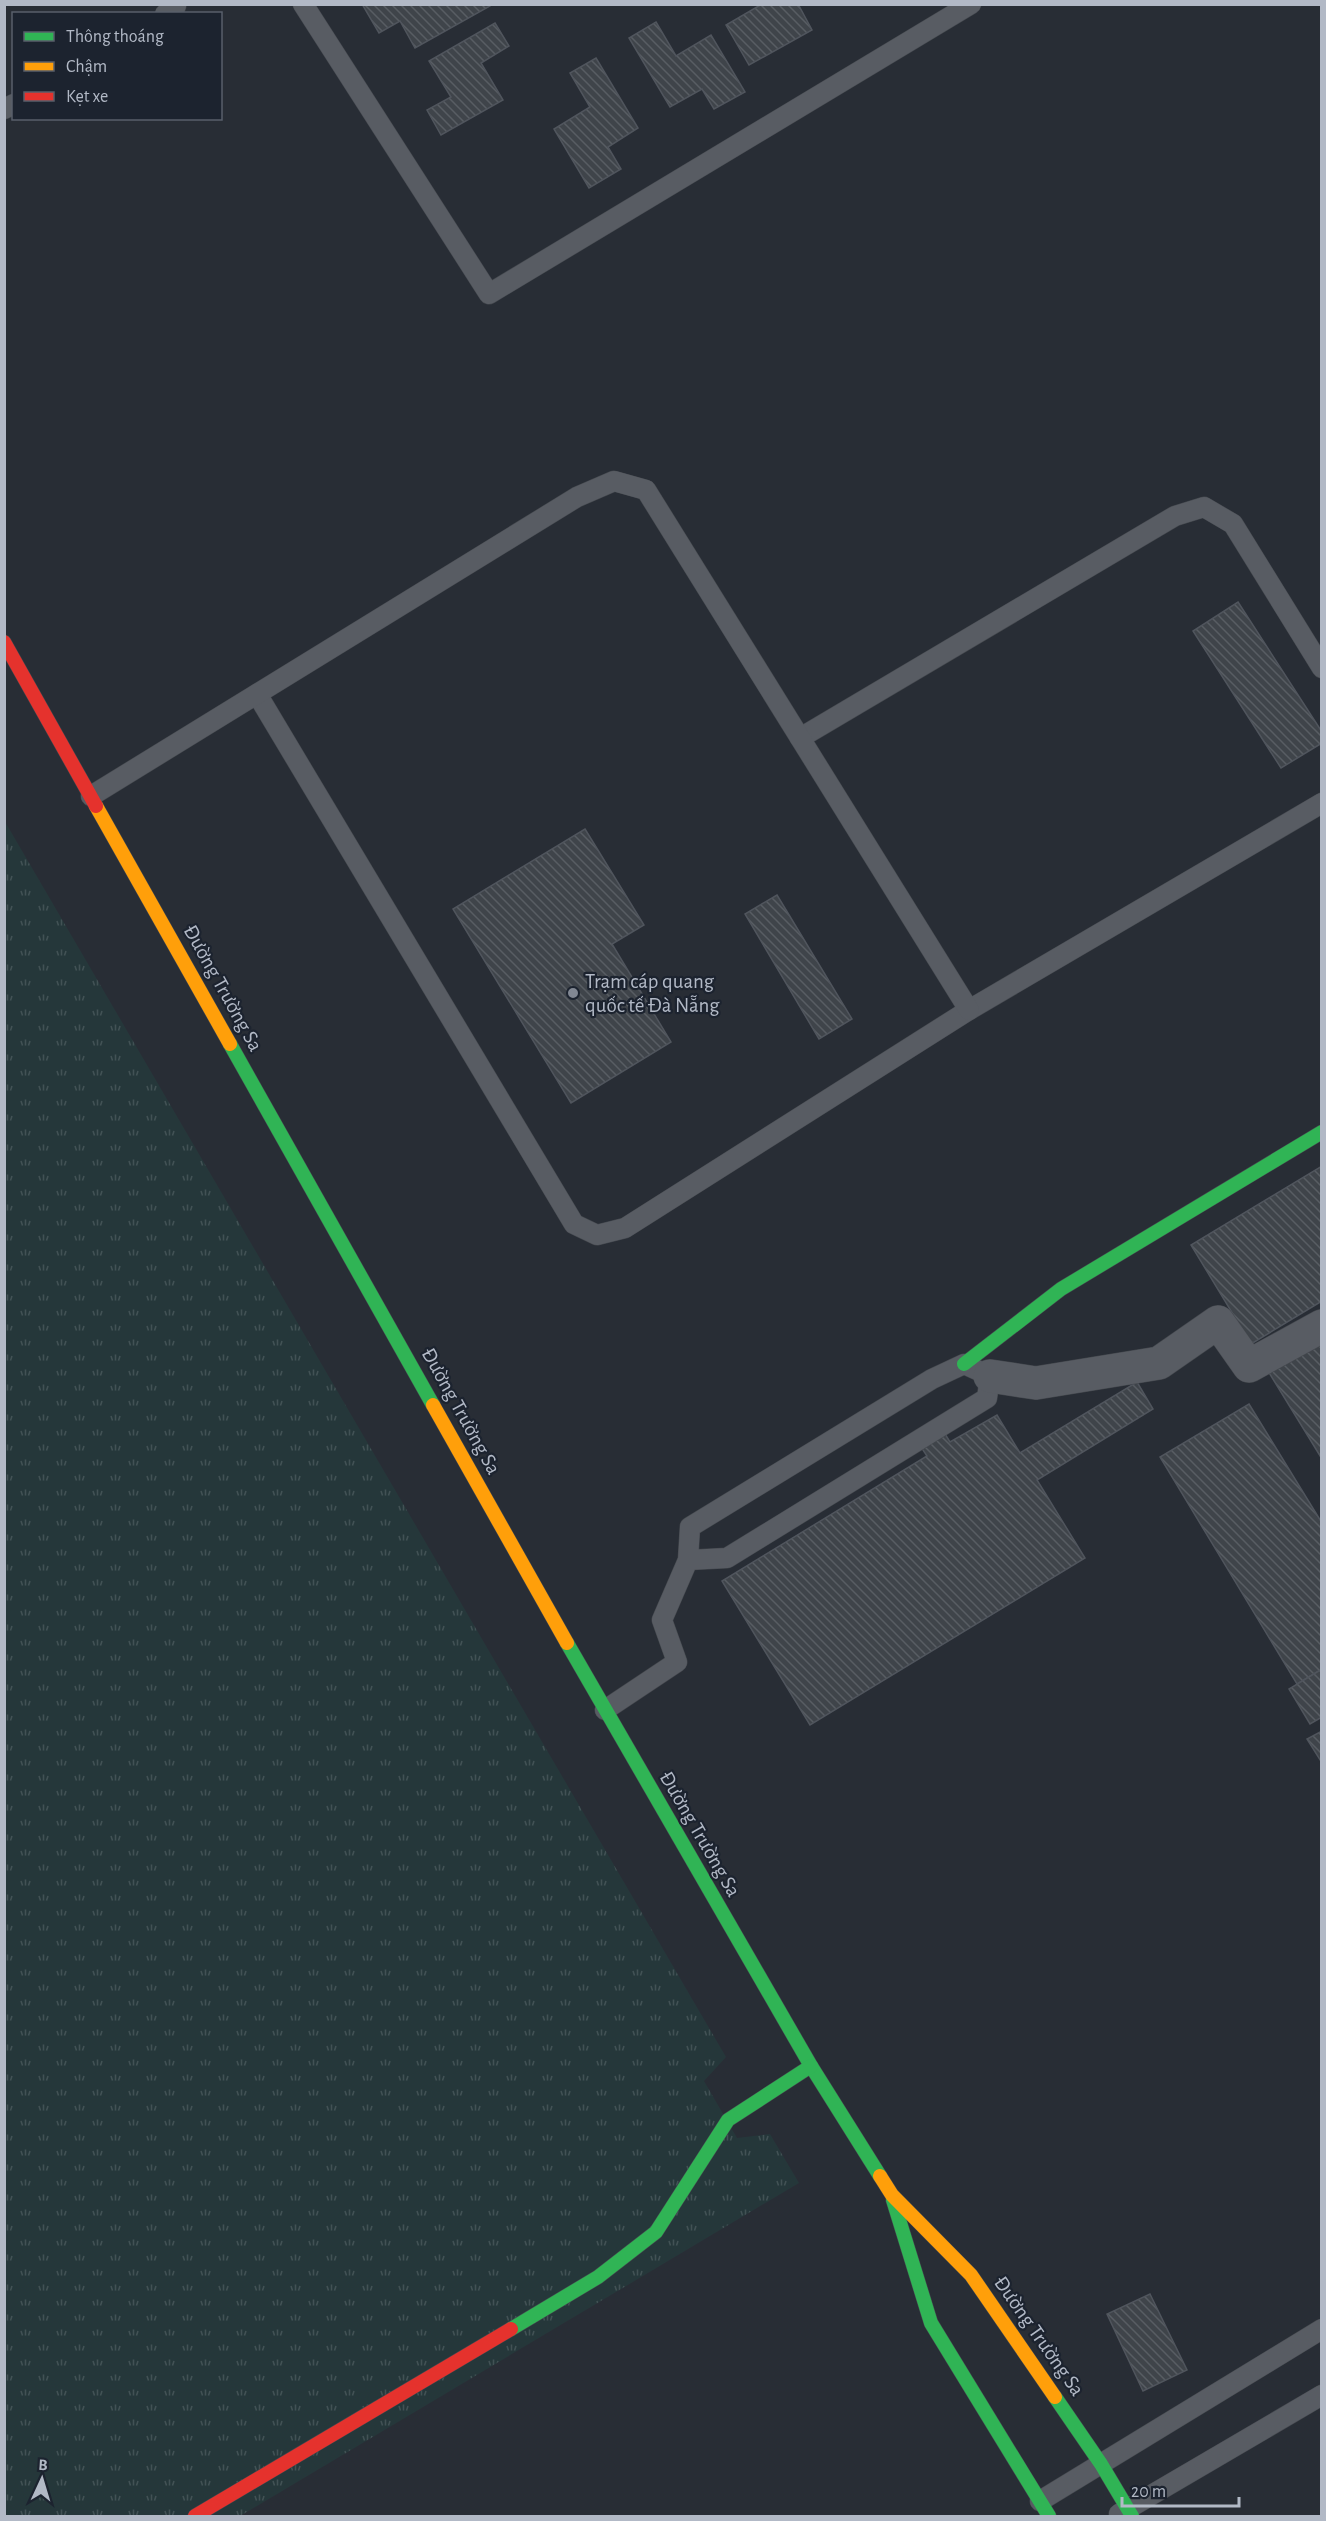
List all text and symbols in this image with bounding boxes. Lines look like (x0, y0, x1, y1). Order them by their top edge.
legend (12, 12, 222, 120)
text: Thông thoáng (66, 28, 164, 46)
text: Chậm (66, 58, 107, 76)
text: Kẹt xe (66, 88, 108, 106)
street label: Đường Trường Sa (180, 921, 267, 1055)
place label: Trạm cáp quang quốc tế Đà Nẵng (585, 971, 720, 1016)
marker: Trạm cáp quang quốc tế Đà Nẵng (566, 986, 580, 1000)
street label: Đường Trường Sa (418, 1344, 505, 1478)
street label: Đường Trường Sa (656, 1768, 745, 1901)
street label: Đường Trường Sa (990, 2272, 1088, 2400)
north arrow (12, 2449, 72, 2509)
text: B (38, 2457, 48, 2473)
scale bar (1122, 2470, 1239, 2508)
text: 20 m (1131, 2483, 1166, 2501)

